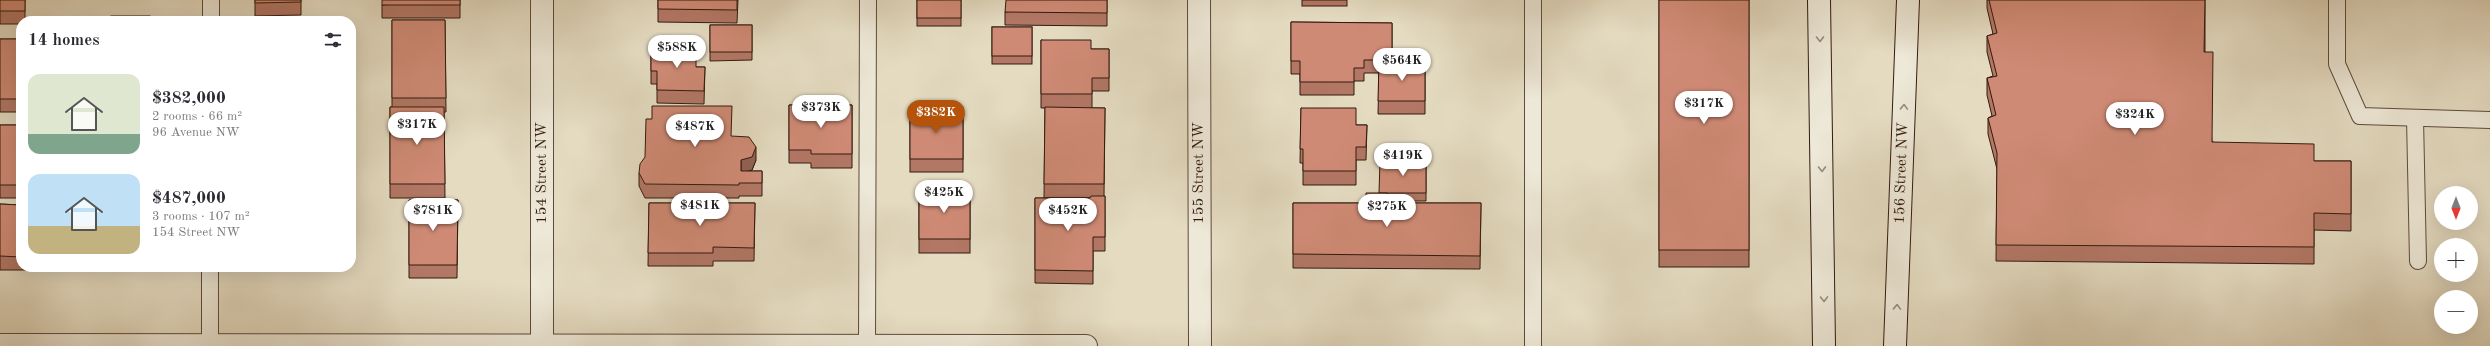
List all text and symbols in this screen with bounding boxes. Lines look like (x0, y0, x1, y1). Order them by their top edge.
icon: filters (322, 29, 344, 51)
text: 14 homes (28, 32, 100, 49)
pin: $588K (649, 35, 705, 69)
one-way arrow (1816, 36, 1824, 42)
text: $588K (657, 41, 697, 54)
pin: $564K (1374, 48, 1430, 82)
text: $564K (1382, 54, 1422, 67)
icon: home (60, 90, 108, 138)
text: $382,000 (152, 90, 226, 107)
pin: $317K (1676, 91, 1732, 125)
pin: $373K (793, 95, 849, 129)
text: $317K (1684, 97, 1724, 110)
pin: $382K (908, 100, 964, 134)
text: $373K (801, 101, 841, 114)
pin: $324K (2107, 102, 2163, 136)
one-way arrow (1900, 104, 1908, 110)
text: $382K (916, 106, 956, 119)
text: $324K (2115, 108, 2155, 121)
text: 2 rooms · 66 m² (152, 110, 242, 123)
pin: $317K (389, 112, 445, 146)
pin: $487K (667, 114, 723, 148)
text: $317K (397, 118, 437, 131)
text: $487K (675, 120, 715, 133)
street label: 154 Street NW (535, 122, 550, 224)
street label: 155 Street NW (1192, 122, 1207, 224)
street label: 156 Street NW (1893, 122, 1911, 224)
text: 96 Avenue NW (152, 126, 240, 139)
pin: $419K (1375, 143, 1431, 177)
text: $419K (1383, 149, 1423, 162)
one-way arrow (1818, 166, 1826, 172)
pin: $425K (916, 180, 972, 214)
text: $425K (924, 186, 964, 199)
north arrow (2434, 186, 2478, 230)
map controls (2434, 186, 2478, 334)
icon: home (60, 190, 108, 238)
text: $487,000 (152, 190, 226, 207)
pin: $481K (672, 193, 728, 227)
pin: $275K (1359, 194, 1415, 228)
pin: $781K (405, 198, 461, 232)
pin: $452K (1040, 198, 1096, 232)
text: $481K (680, 199, 720, 212)
text: $275K (1367, 200, 1407, 213)
text: $781K (413, 204, 453, 217)
text: $452K (1048, 204, 1088, 217)
text: 3 rooms · 107 m² (152, 210, 250, 223)
text: 154 Street NW (152, 226, 240, 239)
button: + (2434, 238, 2478, 282)
button: − (2434, 290, 2478, 334)
one-way arrow (1819, 296, 1828, 302)
one-way arrow (1892, 304, 1901, 310)

